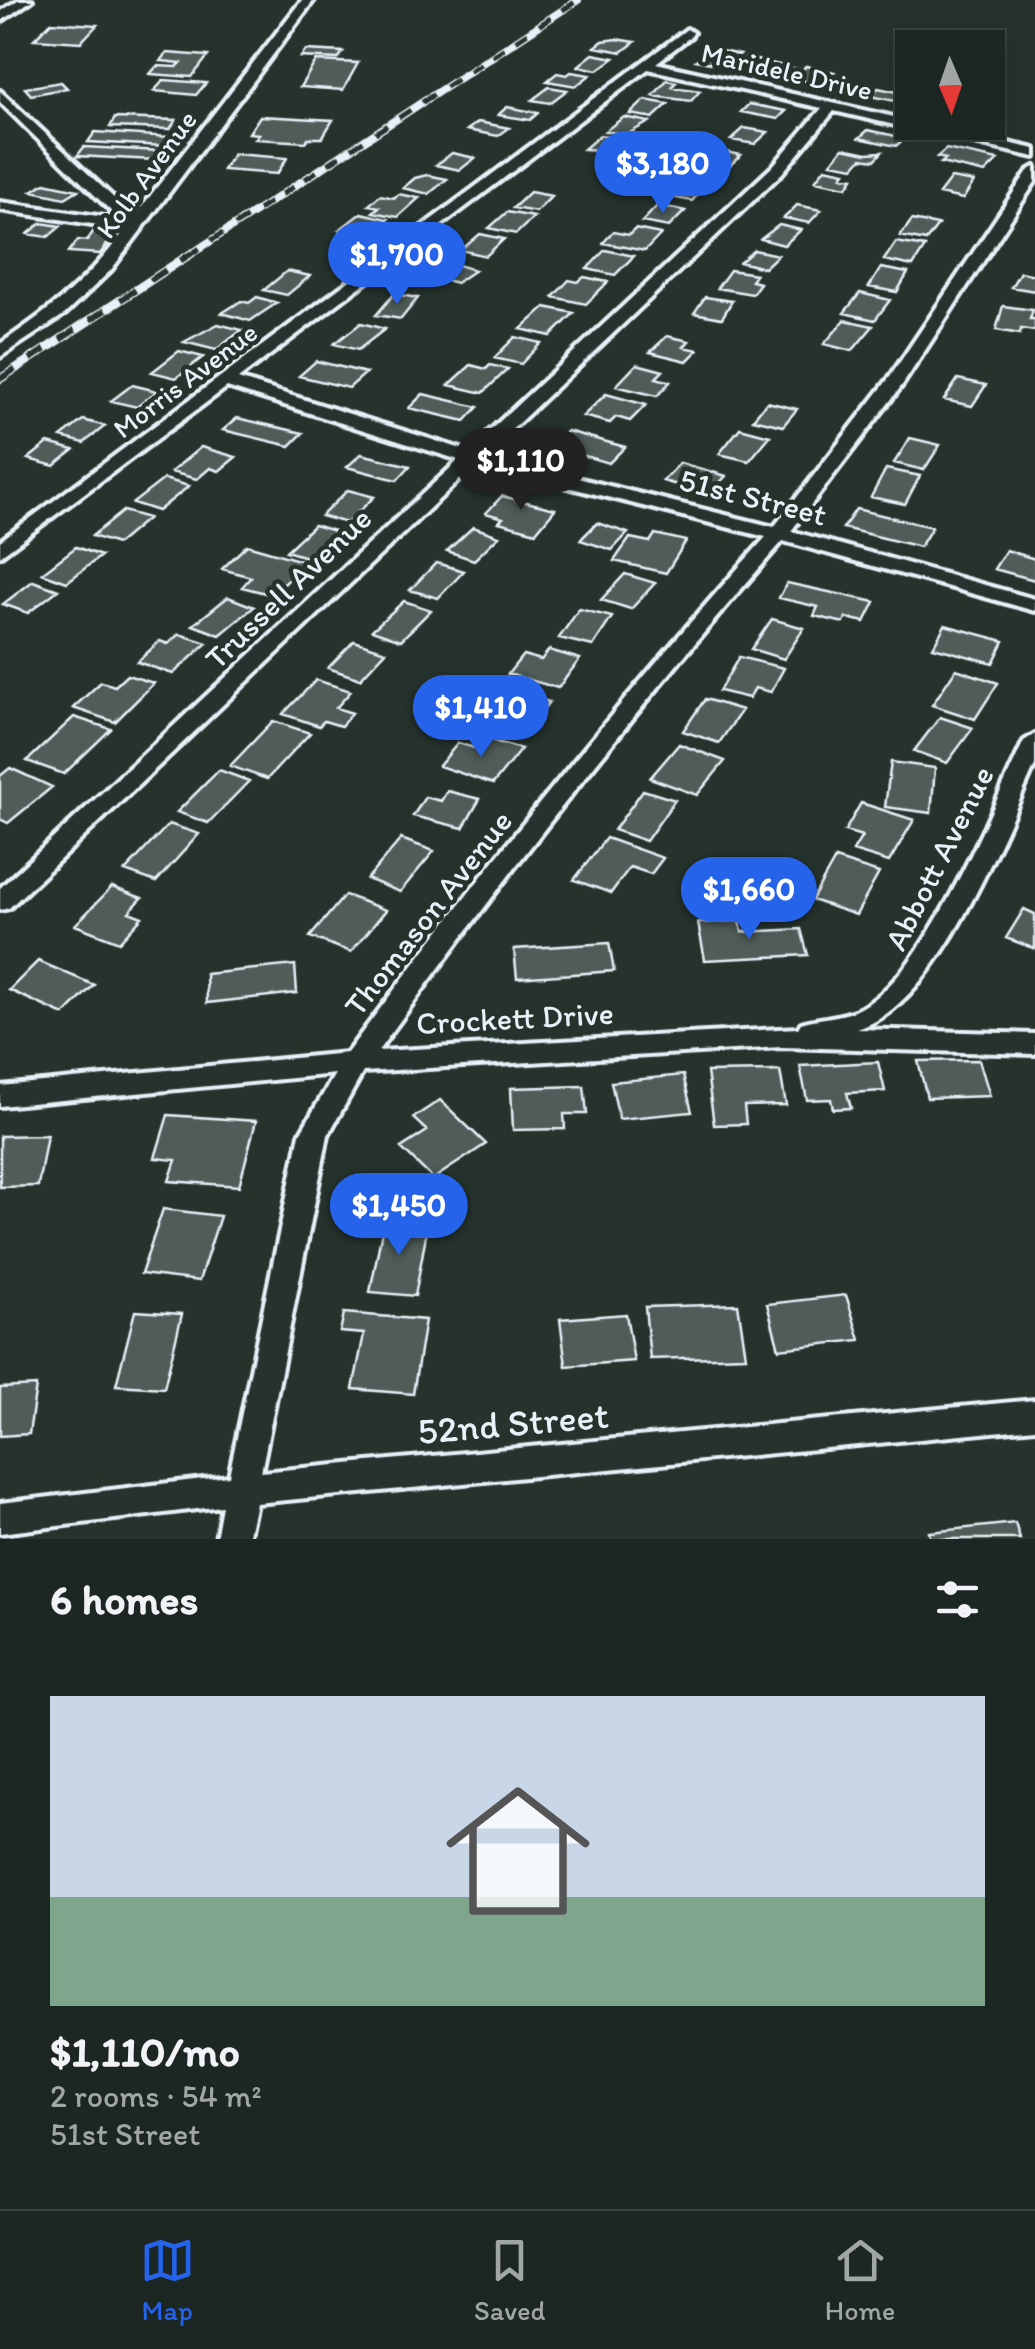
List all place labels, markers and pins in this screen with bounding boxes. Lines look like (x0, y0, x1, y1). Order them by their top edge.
pin: $3,180 (582, 131, 744, 216)
pin: $1,700 (316, 222, 478, 307)
pin: $1,110 (440, 428, 602, 513)
pin: $1,410 (400, 675, 562, 760)
pin: $1,660 (668, 857, 830, 942)
pin: $1,450 (318, 1173, 480, 1258)

